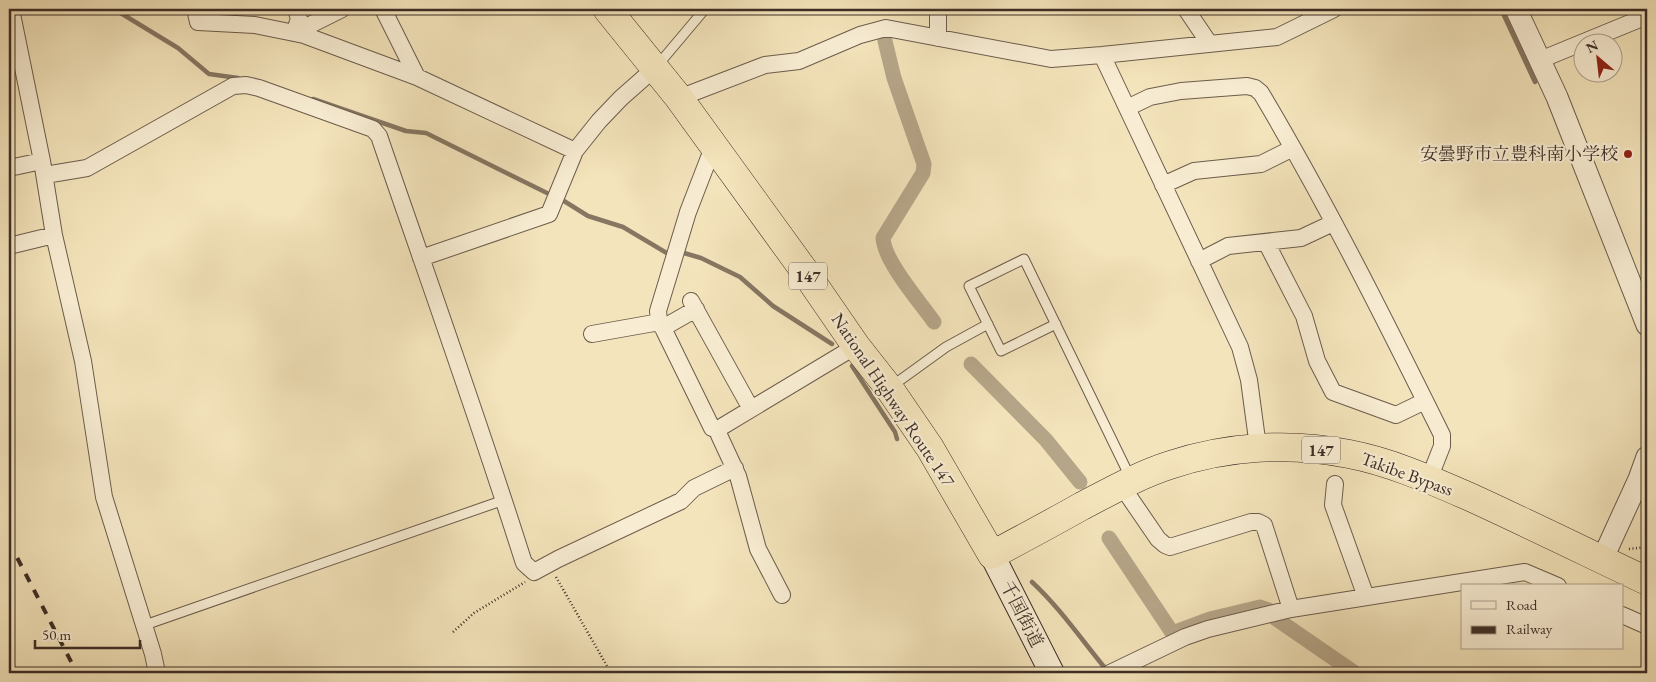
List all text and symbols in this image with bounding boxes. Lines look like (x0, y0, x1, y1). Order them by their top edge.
north arrow (1574, 32, 1624, 82)
text: N (1583, 36, 1602, 57)
place label: 安曇野市立豊科南小学校 (1420, 142, 1618, 165)
marker: 安曇野市立豊科南小学校 (1622, 148, 1634, 160)
road number: 147 (789, 262, 827, 290)
street label: National Highway Route 147 (827, 308, 960, 491)
road number: 147 (1302, 436, 1340, 464)
street label: Takibe Bypass (1358, 446, 1457, 501)
street label: 千国街道 (996, 576, 1049, 651)
legend (1461, 584, 1624, 650)
text: Road (1506, 595, 1538, 614)
scale bar (35, 617, 140, 649)
text: Railway (1506, 619, 1553, 638)
text: 50 m (42, 625, 71, 644)

